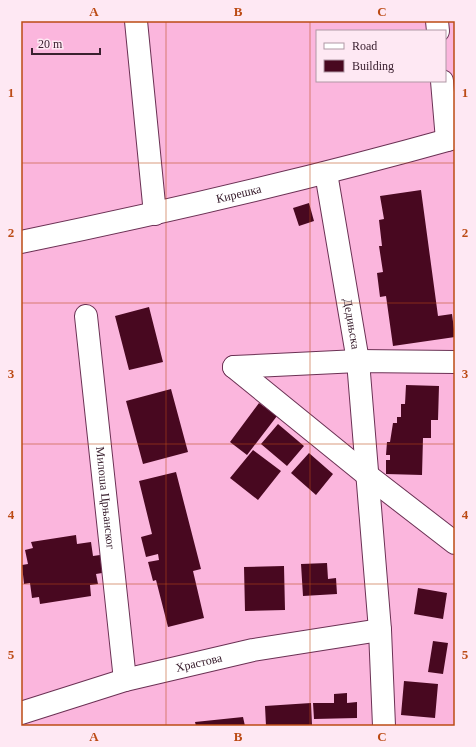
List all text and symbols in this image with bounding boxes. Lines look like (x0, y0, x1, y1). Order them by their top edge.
text: A (89, 4, 99, 19)
text: B (234, 4, 243, 19)
text: C (377, 4, 387, 19)
scale bar (32, 30, 100, 56)
legend (316, 30, 446, 82)
text: 20 m (38, 37, 63, 51)
text: Road (352, 39, 377, 53)
text: Building (352, 59, 394, 73)
text: 1 (8, 85, 14, 100)
text: 1 (462, 85, 468, 100)
street label: Кирешка (215, 182, 263, 206)
text: 2 (8, 225, 14, 240)
text: 2 (462, 225, 468, 240)
street label: Дедињска (340, 297, 363, 351)
text: 3 (8, 366, 15, 381)
text: 3 (462, 366, 469, 381)
street label: Милоша Црњанског (93, 446, 118, 550)
text: 4 (8, 507, 15, 522)
text: 4 (462, 507, 469, 522)
text: 5 (8, 647, 15, 662)
text: 5 (462, 647, 469, 662)
street label: Храстова (174, 650, 224, 675)
text: A (89, 729, 99, 744)
text: B (234, 729, 243, 744)
text: C (377, 729, 387, 744)

